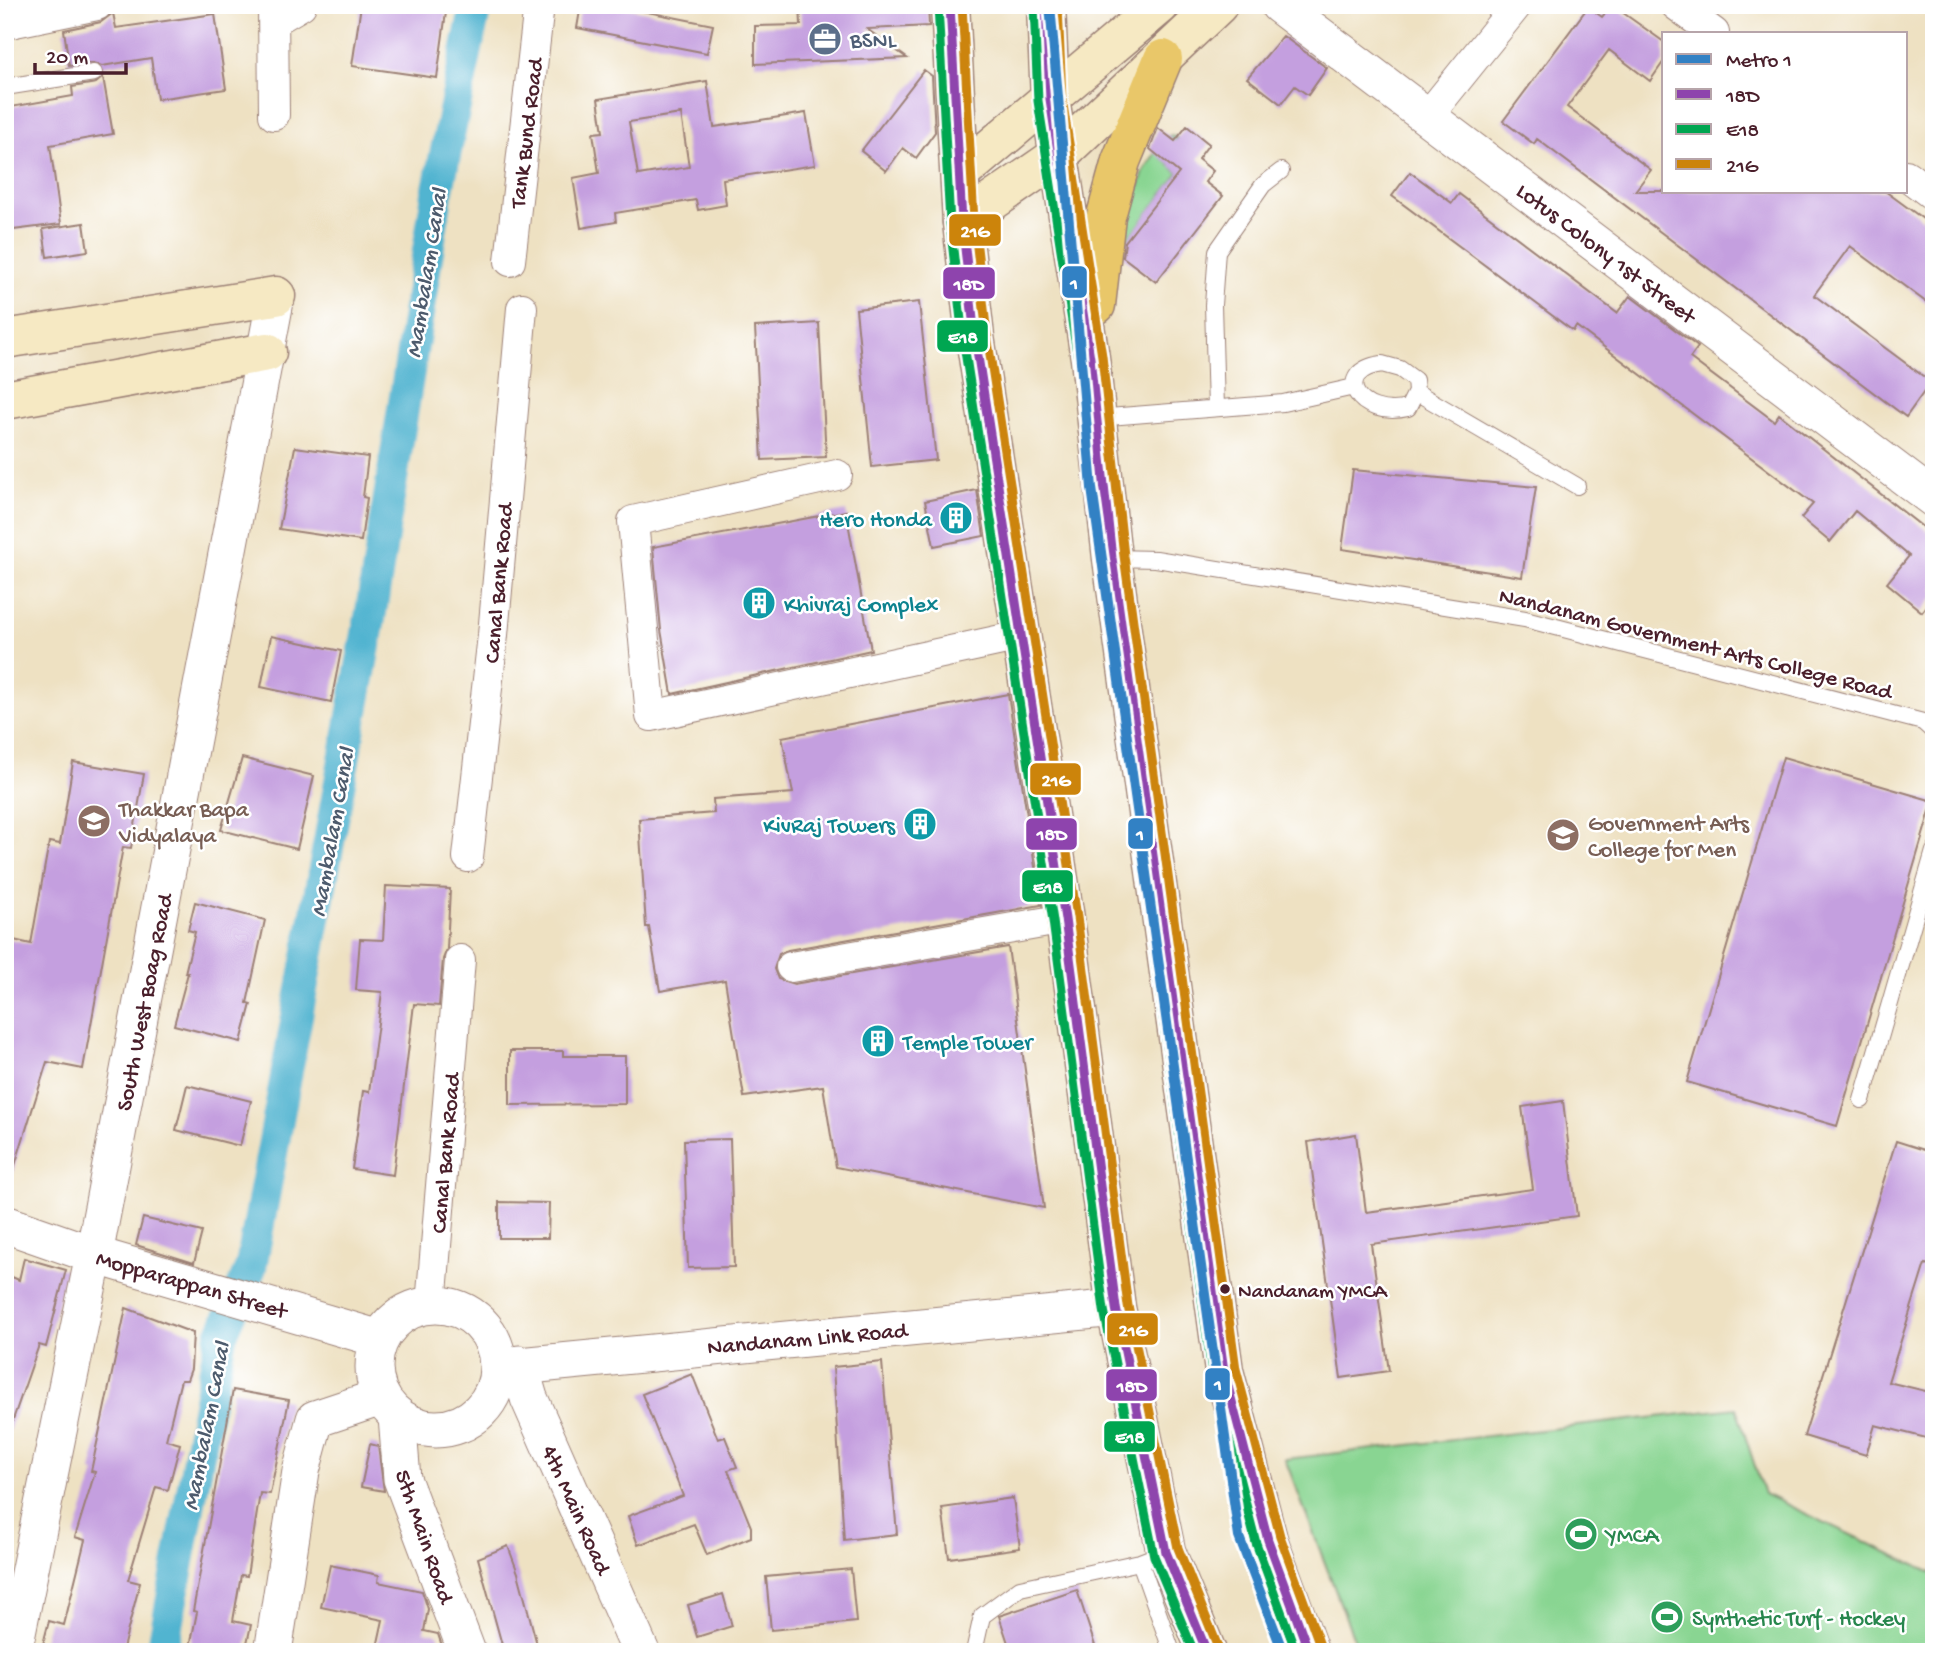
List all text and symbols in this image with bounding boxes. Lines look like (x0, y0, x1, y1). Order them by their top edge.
office icon: BSNL (806, 20, 844, 58)
place label: BSNL (849, 29, 897, 56)
scale bar (35, 32, 126, 76)
legend (1662, 32, 1908, 192)
text: 20 m (46, 47, 88, 72)
text: Metro 1 (1726, 50, 1792, 75)
street label: Tank Bund Road (506, 55, 551, 212)
text: 18D (1725, 86, 1760, 111)
text: E18 (1726, 120, 1759, 145)
text: 21G (1726, 156, 1759, 181)
street label: Lotus Colony 1st Street (1510, 179, 1701, 332)
water label: Mambalam Canal (401, 185, 456, 360)
line badge: 21G (948, 213, 1002, 247)
text: 21G (961, 222, 990, 245)
line badge: 1 (1061, 265, 1088, 299)
line badge: 18D (942, 266, 996, 300)
text: 1 (1069, 274, 1078, 297)
text: 18D (953, 275, 985, 298)
line badge: E18 (936, 319, 989, 353)
text: E18 (948, 328, 979, 351)
building icon: Hero Honda (937, 499, 975, 537)
street label: Canal Bank Road (480, 501, 521, 665)
place label: Hero Honda (819, 508, 933, 535)
street label: Nandanam Government Arts College Road (1496, 583, 1896, 708)
building icon: Khivraj Complex (740, 584, 778, 622)
place label: Khivraj Complex (784, 593, 938, 620)
water label: Mambalam Canal (305, 744, 364, 919)
line badge: 21G (1029, 762, 1082, 796)
text: 21G (1042, 771, 1071, 794)
place label: Thakkar Bapa Vidyalaya (117, 798, 250, 851)
school or university icon: Thakkar Bapa Vidyalaya (75, 802, 113, 840)
building icon: KivRaj Towers (901, 805, 939, 843)
place label: Government Arts College for Men (1588, 812, 1750, 865)
place label: KivRaj Towers (763, 814, 896, 841)
school or university icon: Government Arts College for Men (1544, 816, 1582, 854)
line badge: 18D (1025, 817, 1078, 851)
line badge: 1 (1127, 817, 1154, 850)
text: 18D (1036, 825, 1068, 848)
text: 1 (1135, 825, 1144, 848)
line badge: E18 (1021, 869, 1074, 903)
text: E18 (1033, 878, 1064, 901)
street label: South West Boag Road (112, 890, 181, 1113)
building icon: Temple Tower (859, 1022, 897, 1060)
place label: Temple Tower (901, 1031, 1034, 1058)
street label: Canal Bank Road (427, 1071, 468, 1235)
street label: Mopparappan Street (92, 1246, 291, 1327)
place label: Nandanam YMCA (1238, 1281, 1389, 1306)
marker: Nandanam YMCA (1218, 1282, 1232, 1296)
line badge: 21G (1106, 1312, 1159, 1346)
street label: Nandanam Link Road (706, 1318, 910, 1363)
text: 21G (1119, 1321, 1148, 1344)
water label: Mambalam Canal (178, 1338, 239, 1513)
line badge: 1 (1204, 1367, 1231, 1401)
line badge: 18D (1105, 1368, 1158, 1402)
text: 1 (1213, 1375, 1222, 1398)
text: 18D (1116, 1377, 1148, 1400)
line badge: E18 (1103, 1420, 1156, 1453)
text: E18 (1115, 1428, 1146, 1451)
street label: 4th Main Road (534, 1442, 616, 1581)
street label: 5th Main Road (387, 1467, 459, 1609)
sports icon: YMCA (1562, 1515, 1600, 1553)
place label: YMCA (1604, 1524, 1660, 1551)
sports icon: Synthetic Turf - Hockey (1648, 1598, 1686, 1636)
place label: Synthetic Turf - Hockey (1692, 1607, 1905, 1634)

